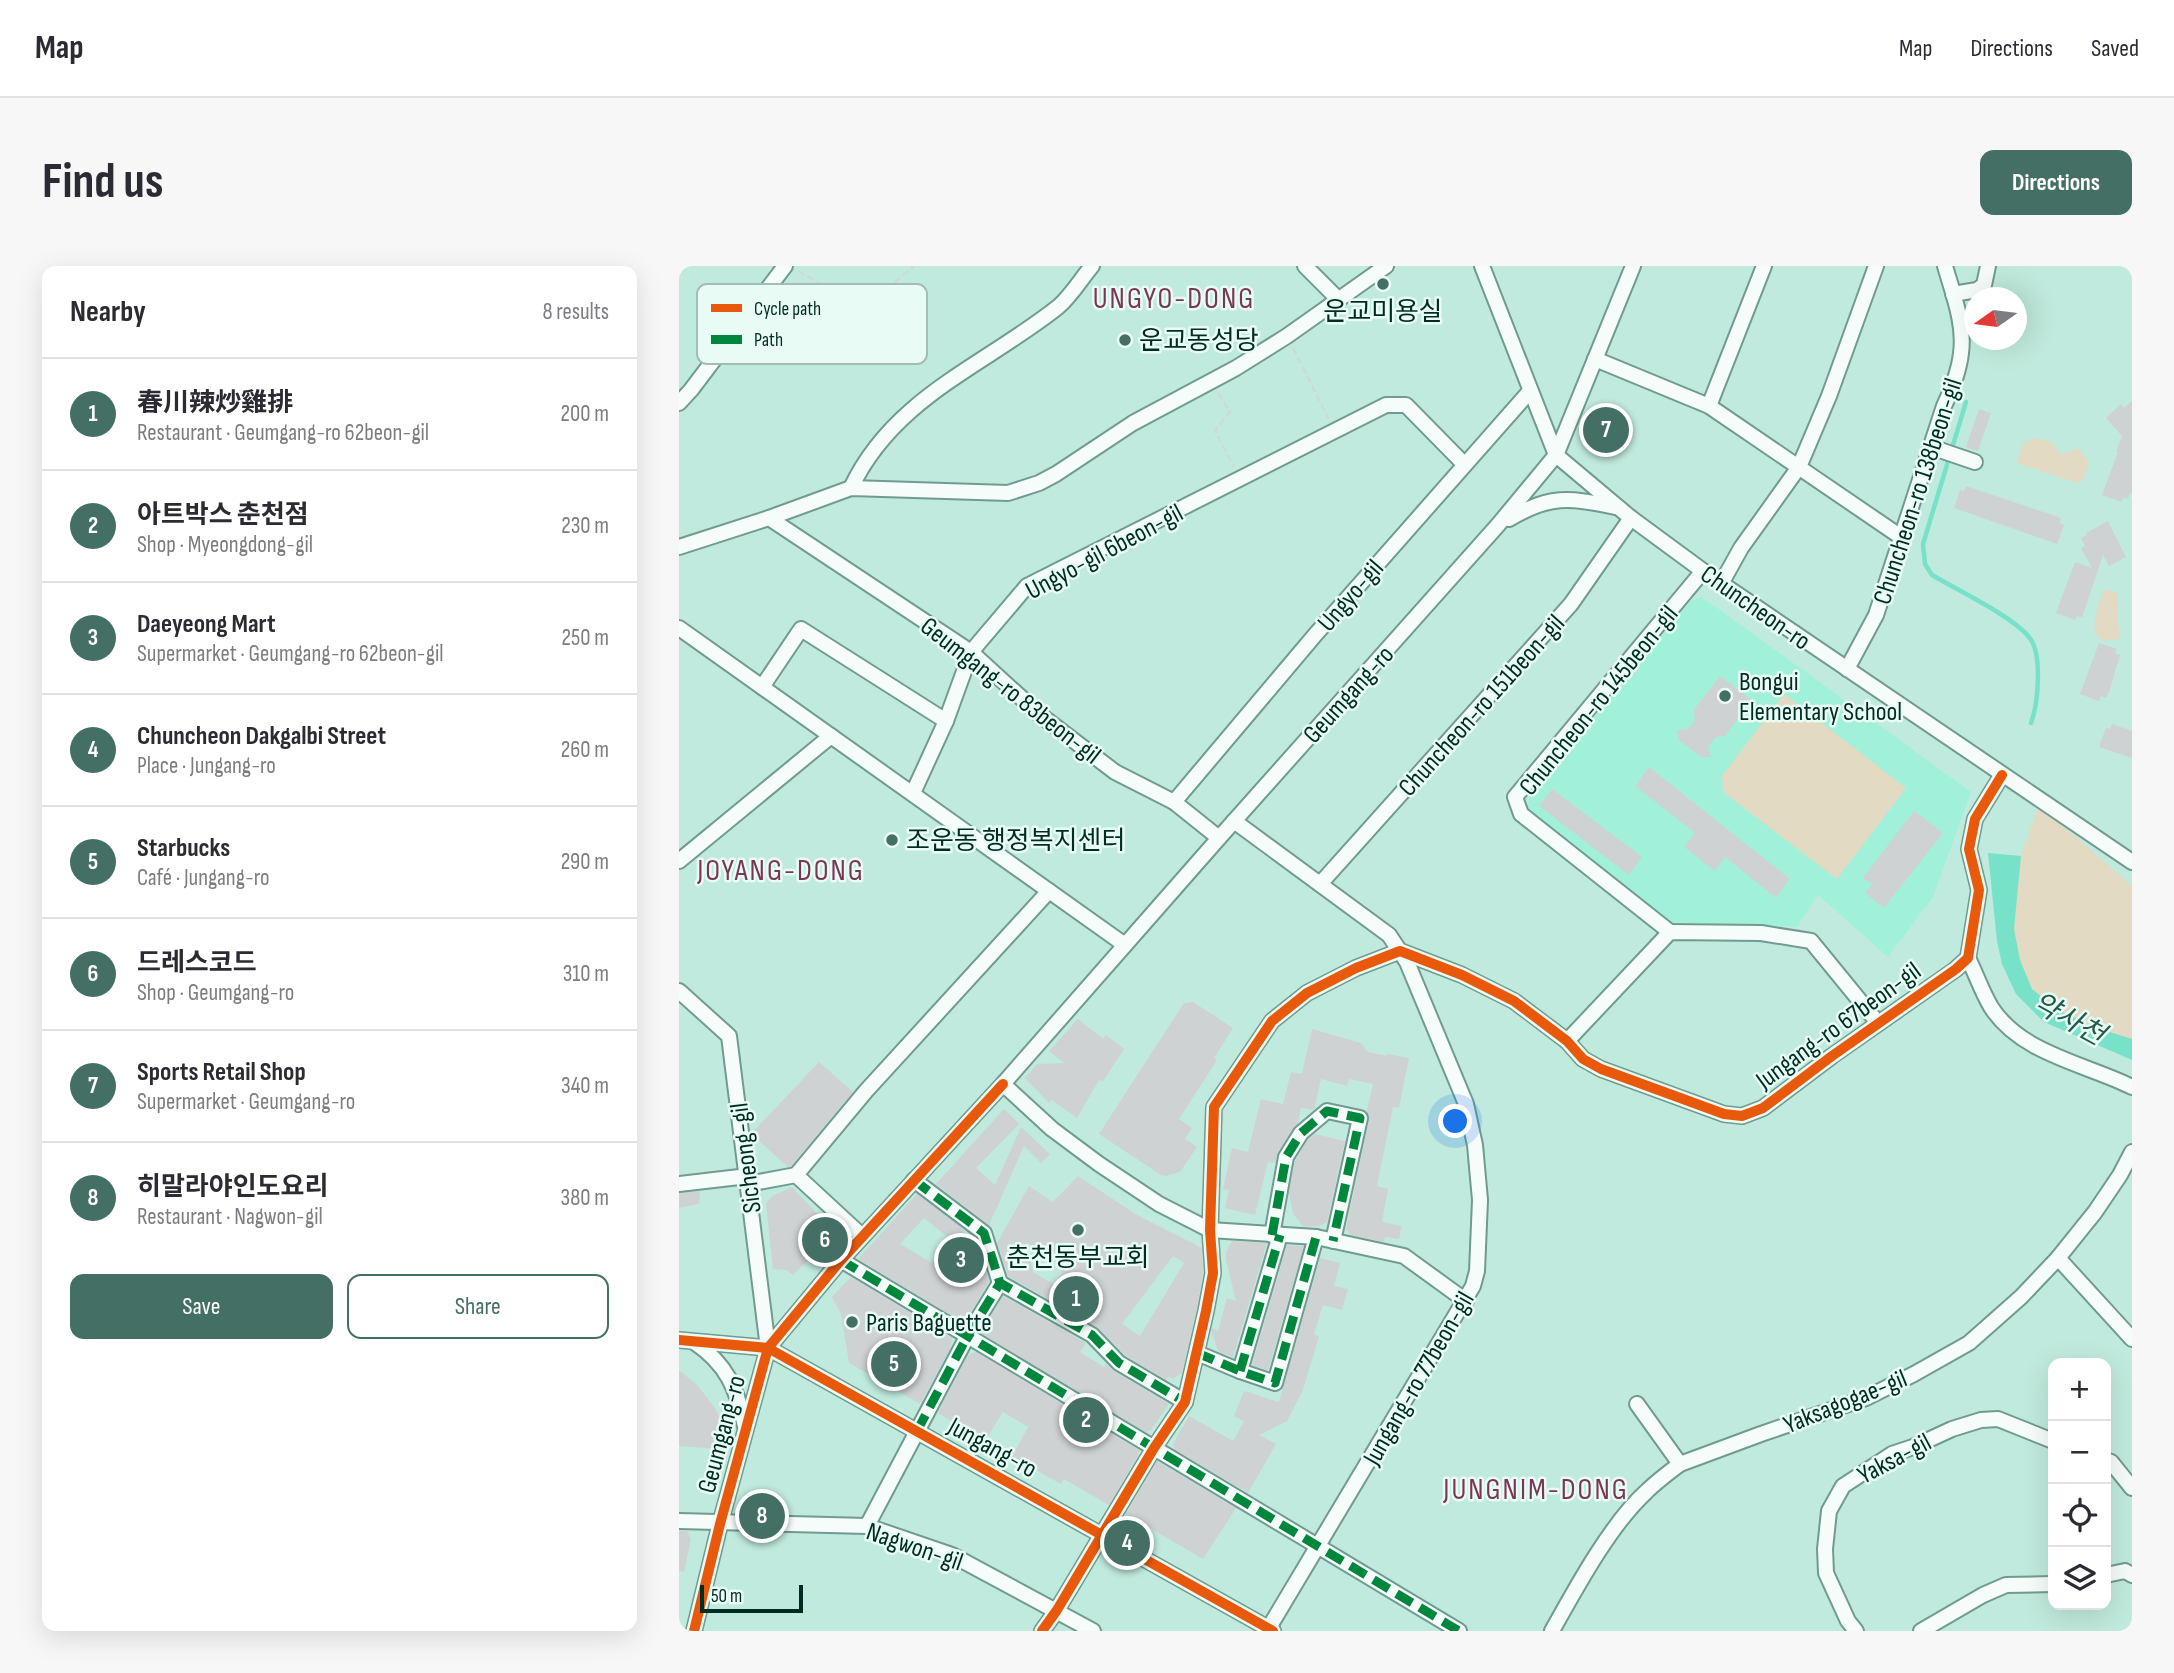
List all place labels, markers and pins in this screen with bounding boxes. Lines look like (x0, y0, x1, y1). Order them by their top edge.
marker: 운교미용실 (1375, 276, 1391, 292)
place label: 운교미용실 (1323, 297, 1443, 328)
place label: 운교동성당 (1139, 326, 1259, 357)
marker: 운교동성당 (1117, 332, 1133, 348)
pin: 7 (1583, 404, 1629, 456)
place label: Bongui Elementary School (1739, 667, 1902, 728)
marker: Bongui Elementary School (1717, 688, 1733, 704)
place label: 조운동 행정복지센터 (906, 826, 1125, 857)
marker: 조운동 행정복지센터 (884, 832, 900, 848)
pin: 6 (802, 1214, 848, 1266)
marker: 춘천동부교회 (1070, 1222, 1086, 1238)
pin: 3 (938, 1234, 984, 1286)
place label: 춘천동부교회 (1006, 1243, 1150, 1274)
pin: 1 (1053, 1273, 1099, 1325)
place label: Paris Baguette (866, 1308, 992, 1339)
marker: Paris Baguette (844, 1314, 860, 1330)
pin: 5 (871, 1338, 917, 1390)
pin: 2 (1063, 1394, 1109, 1446)
pin: 8 (739, 1490, 785, 1542)
pin: 4 (1104, 1517, 1150, 1569)

